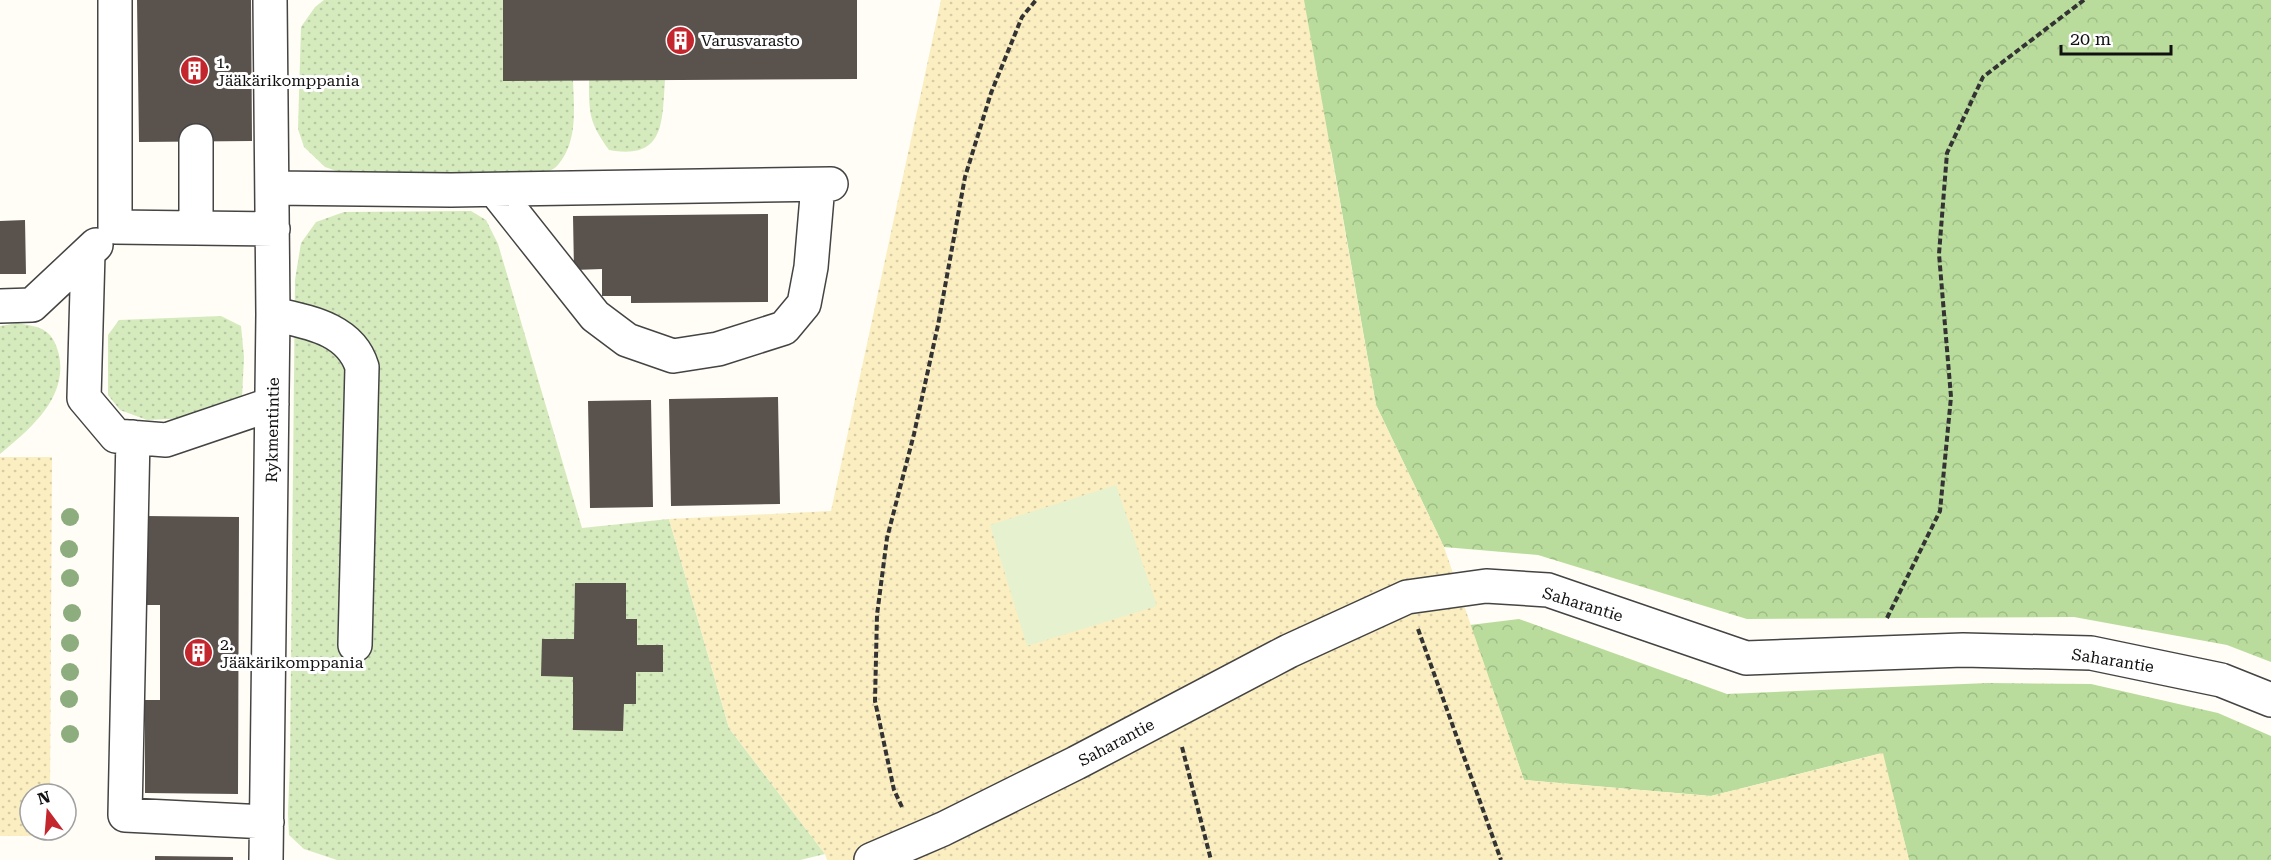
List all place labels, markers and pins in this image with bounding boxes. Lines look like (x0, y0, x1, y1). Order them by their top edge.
building icon: Varusvarasto (664, 24, 696, 56)
place label: Varusvarasto (701, 31, 800, 50)
place label: 1. Jääkärikomppania (216, 53, 360, 90)
building icon: 1. Jääkärikomppania (179, 55, 211, 87)
place label: 2. Jääkärikomppania (220, 635, 364, 672)
building icon: 2. Jääkärikomppania (183, 637, 215, 669)

